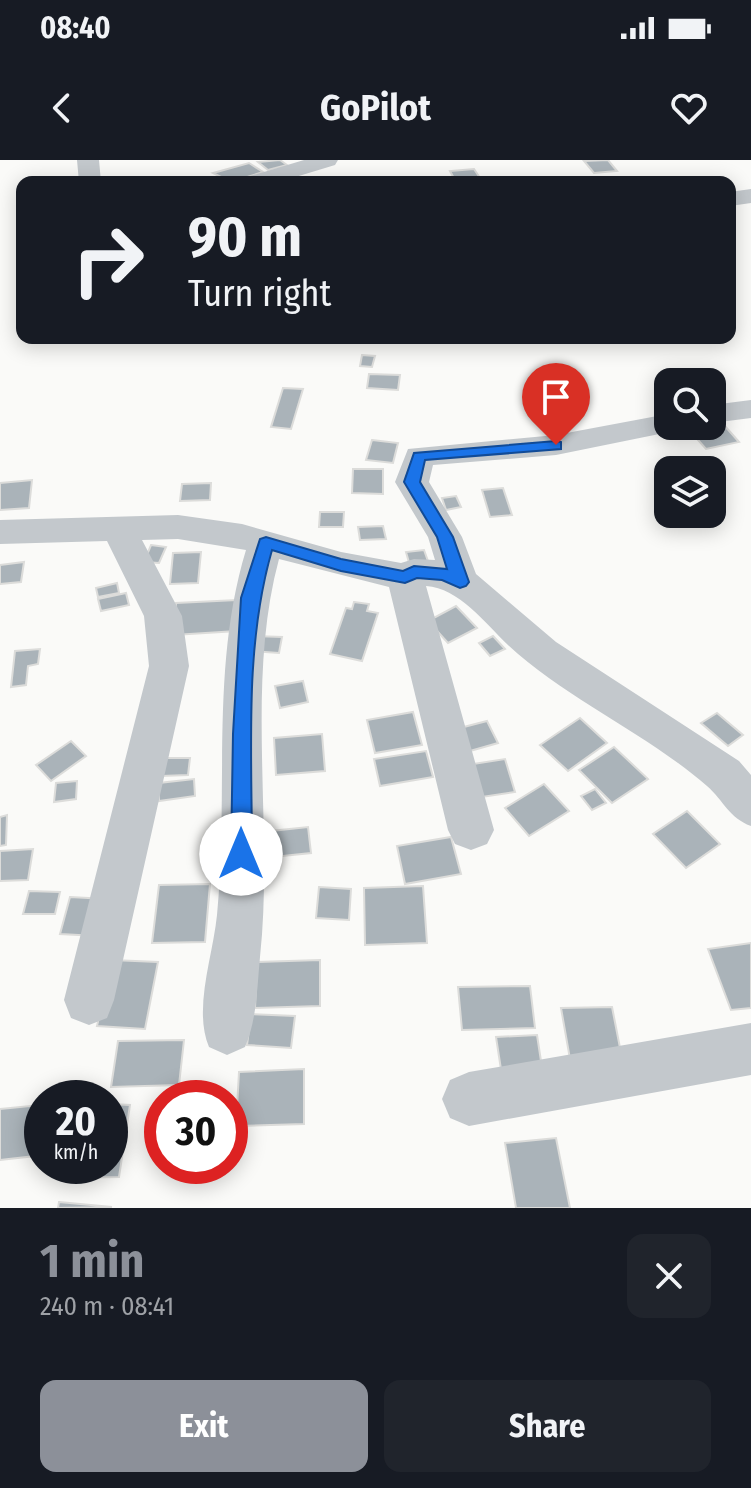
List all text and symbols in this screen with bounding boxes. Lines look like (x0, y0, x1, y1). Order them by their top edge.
text: 08:40 (40, 10, 111, 46)
icon: back (40, 86, 84, 130)
text: GoPilot (320, 86, 431, 130)
icon: heart (667, 86, 711, 130)
text: 90 m (188, 204, 302, 271)
icon: right (56, 208, 160, 312)
text: Turn right (188, 272, 331, 316)
pin (522, 363, 590, 445)
map controls (654, 368, 726, 528)
button: search (654, 368, 726, 440)
icon: arrive (534, 375, 578, 419)
button: layers (654, 456, 726, 528)
position arrow (199, 812, 283, 896)
speed limit sign: 30 (144, 1080, 248, 1184)
text: 20 (56, 1098, 96, 1146)
text: km/h (54, 1140, 98, 1164)
text: 1 min (40, 1232, 145, 1290)
button: close (627, 1234, 711, 1318)
text: 240 m · 08:41 (40, 1291, 174, 1322)
button: Exit (40, 1380, 368, 1472)
button: Share (384, 1380, 711, 1472)

